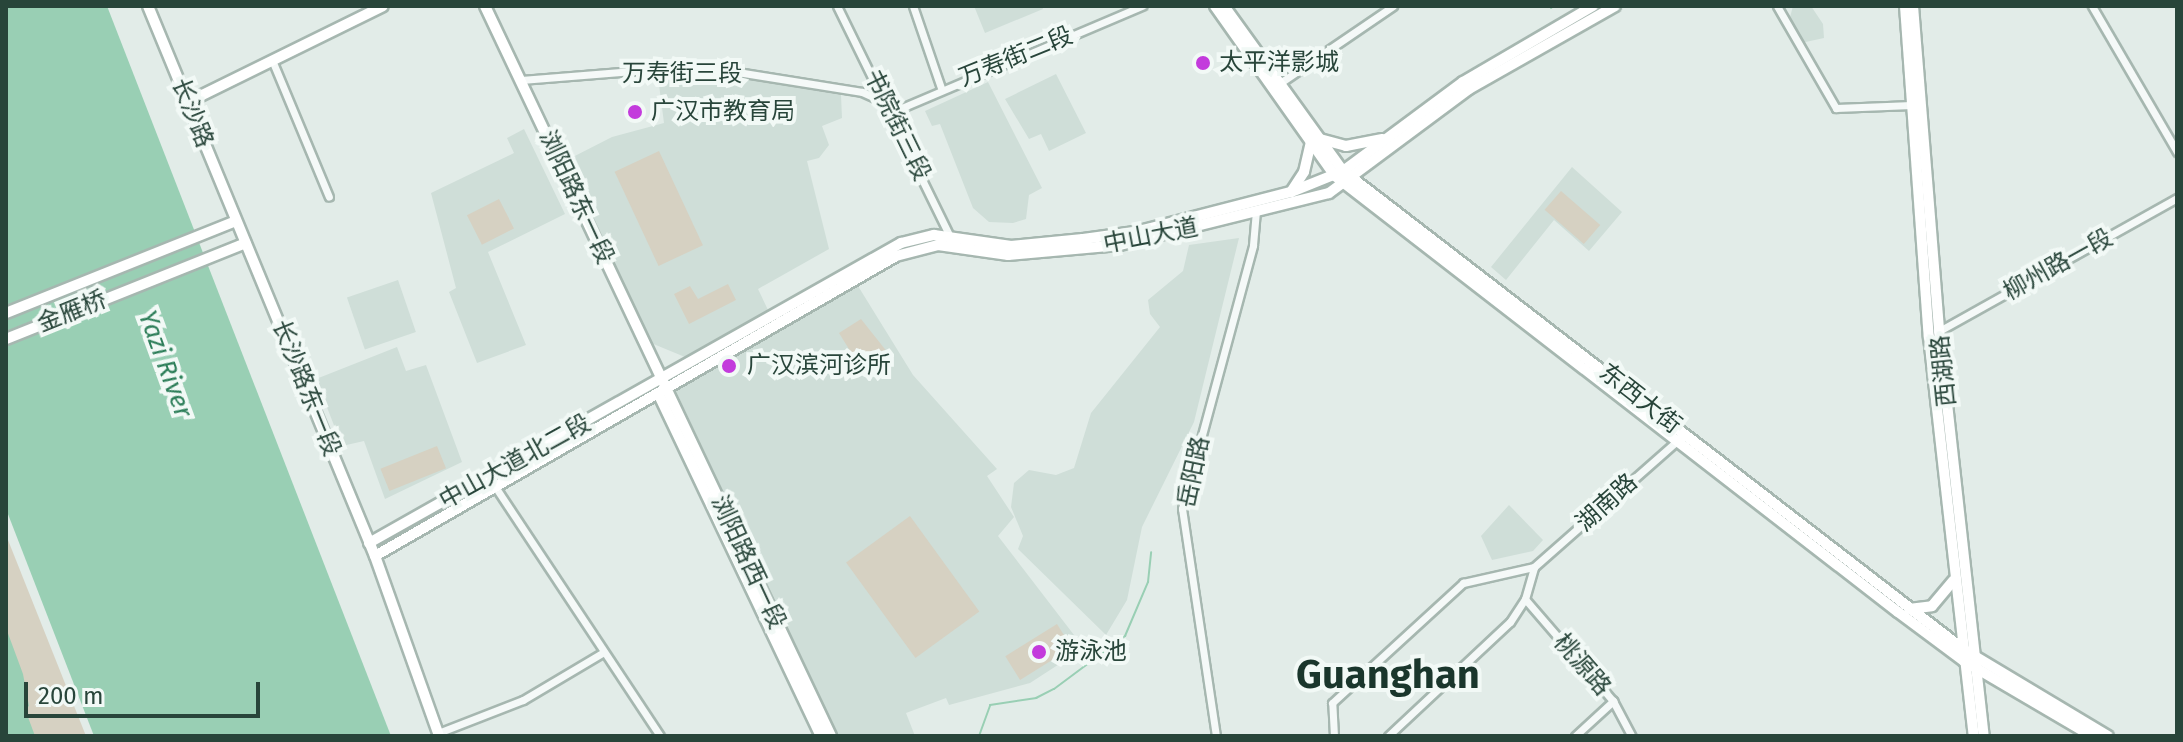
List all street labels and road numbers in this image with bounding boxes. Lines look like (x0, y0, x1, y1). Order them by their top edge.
street label: 万寿街二段 (955, 21, 1077, 93)
street label: 万寿街三段 (622, 60, 742, 88)
street label: 书院街三段 (858, 65, 936, 185)
street label: 长沙路 (165, 74, 219, 152)
street label: 浏阳路东一段 (533, 126, 619, 268)
street label: 中山大道 (1101, 213, 1201, 259)
street label: 柳州路一段 (1999, 223, 2117, 307)
street label: 金雁桥 (33, 285, 111, 339)
street label: 长沙路东一段 (266, 316, 346, 460)
street label: 西湖路 (1926, 334, 1962, 408)
street label: 东西大街 (1593, 358, 1687, 440)
street label: 中山大道北二段 (435, 409, 595, 515)
street label: 岳阳路 (1172, 434, 1216, 510)
street label: 湖南路 (1571, 468, 1643, 538)
street label: 浏阳路西一段 (705, 491, 791, 633)
street label: 桃源路 (1548, 628, 1616, 702)

